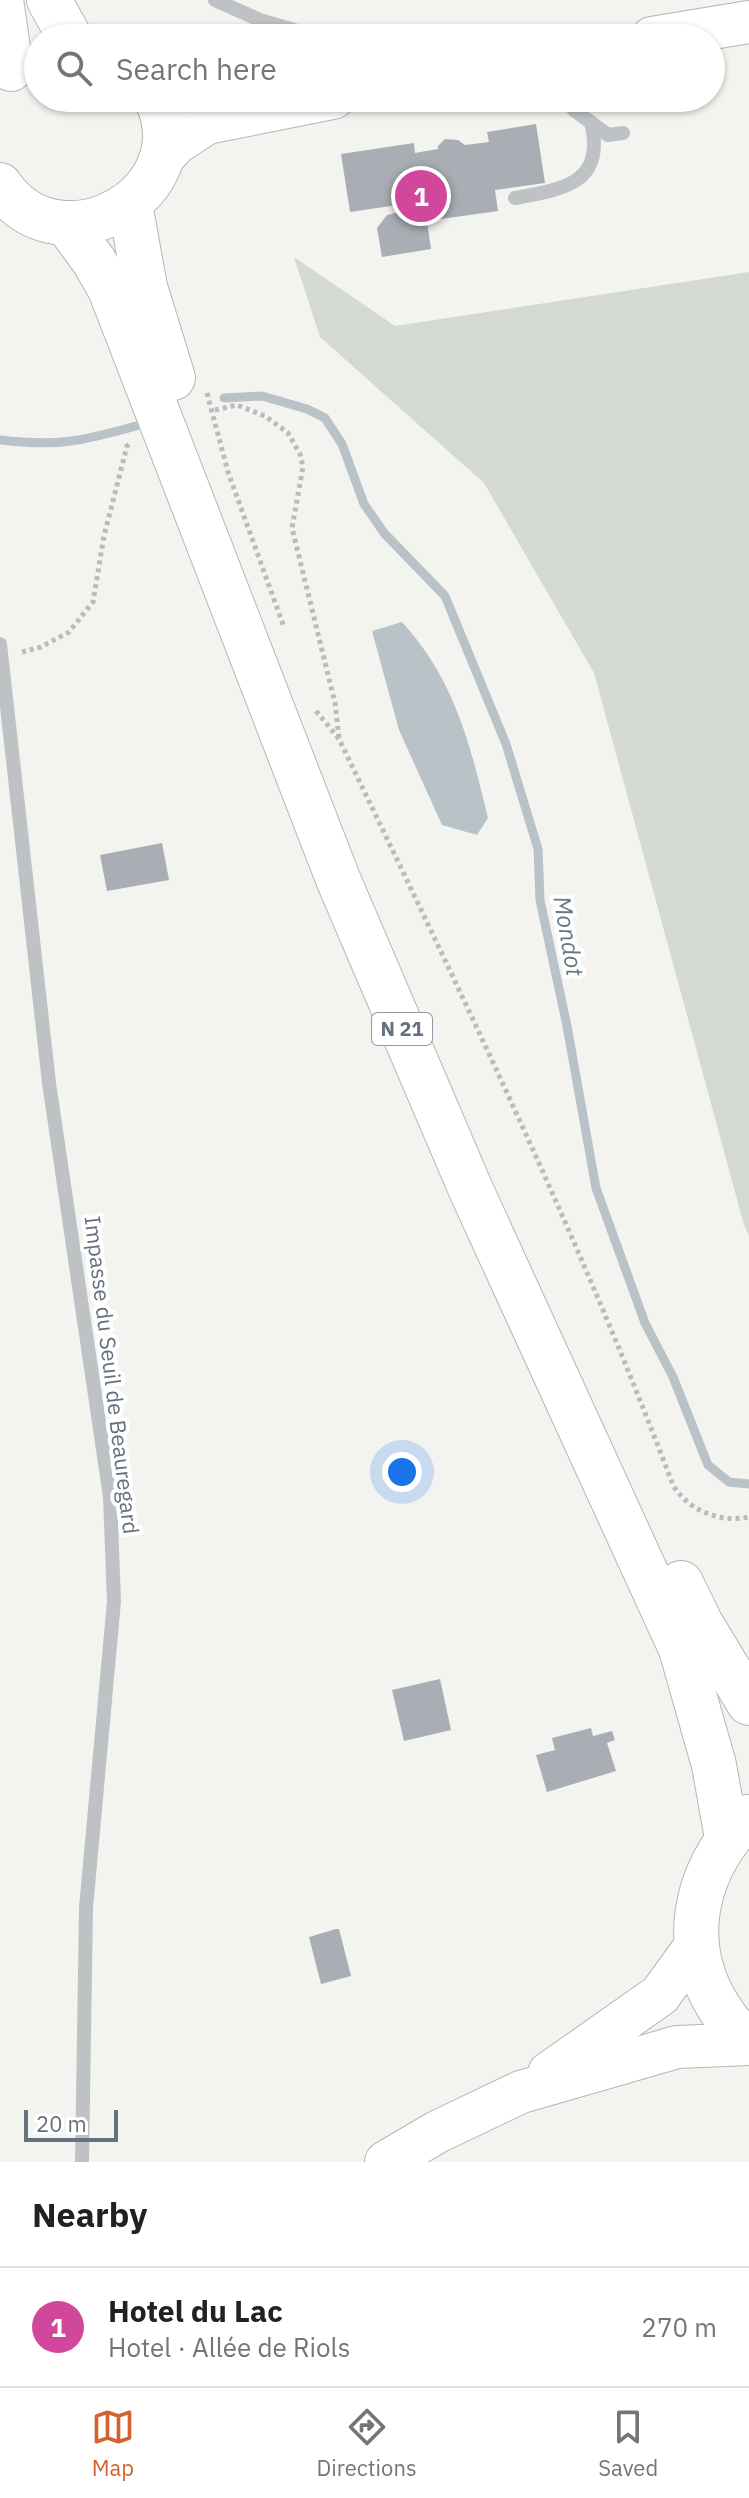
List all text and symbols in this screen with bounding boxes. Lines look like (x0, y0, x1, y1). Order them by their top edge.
search box (24, 24, 725, 112)
icon: search (52, 46, 96, 90)
text: Search here (116, 49, 277, 88)
pin: 1 (395, 166, 447, 226)
water label: Mondot (546, 893, 592, 979)
road number: N 21 (372, 1013, 432, 1045)
street label: Impasse du Seuil de Beauregard (79, 1214, 146, 1536)
your location (382, 1452, 422, 1492)
scale bar (24, 2106, 118, 2142)
text: 20 m (36, 2109, 87, 2138)
text: Nearby (32, 2192, 147, 2236)
text: Hotel du Lac (108, 2291, 283, 2330)
text: 1 (50, 2310, 66, 2344)
text: 270 m (641, 2310, 717, 2344)
text: Hotel · Allée de Riols (108, 2330, 350, 2364)
tab: Map (91, 2405, 135, 2482)
tab: Directions (317, 2405, 417, 2482)
tab: Saved (598, 2405, 658, 2482)

